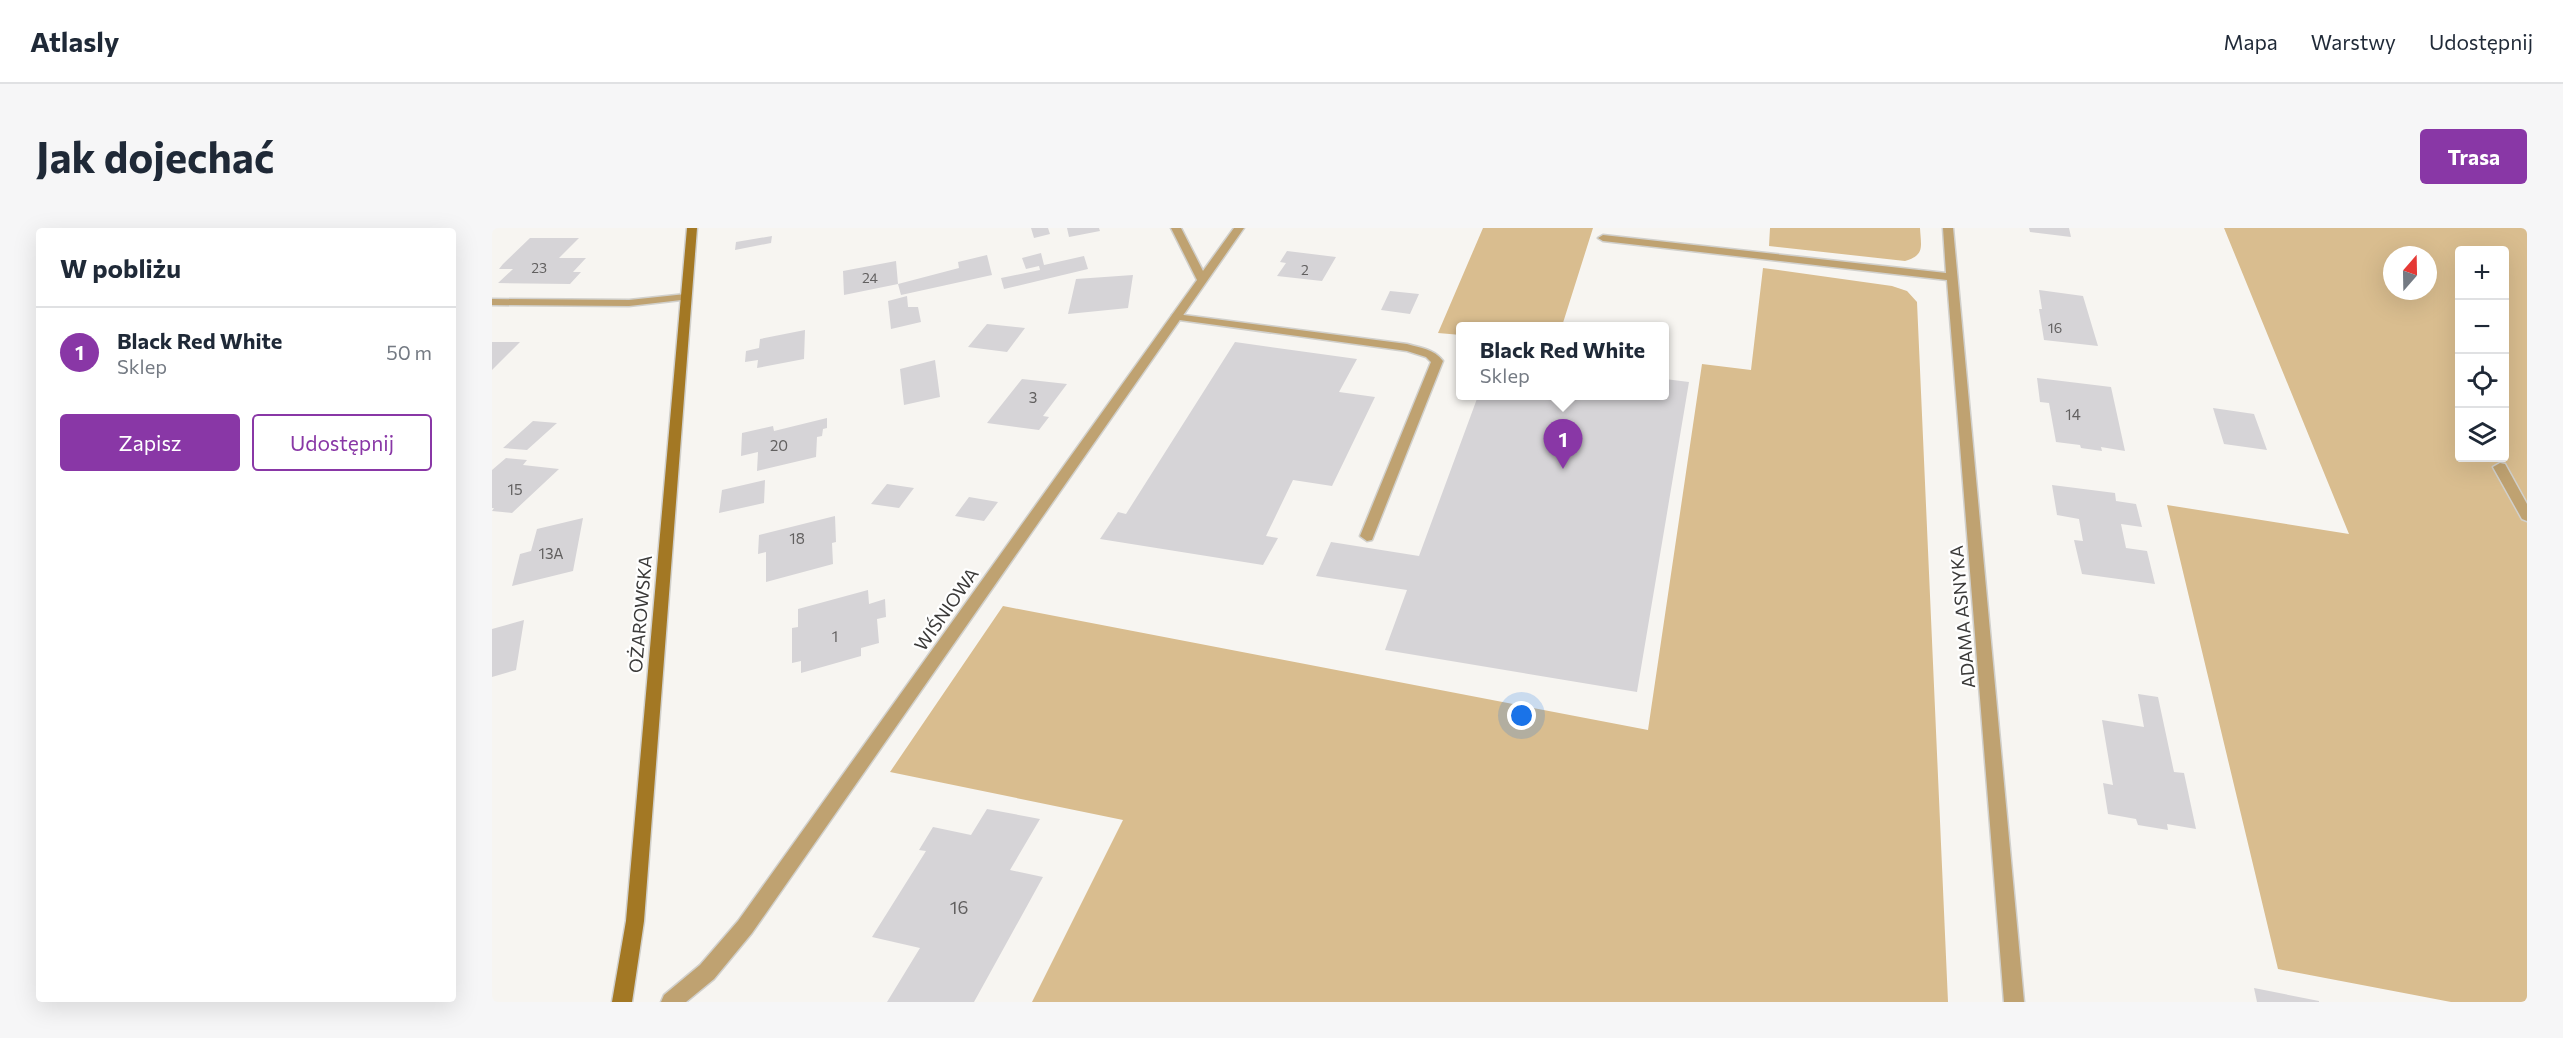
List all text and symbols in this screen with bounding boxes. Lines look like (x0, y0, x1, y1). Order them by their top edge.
text: Atlasly (30, 24, 119, 58)
text: Mapa (2224, 29, 2278, 54)
text: Warstwy (2311, 29, 2396, 54)
text: Udostępnij (2429, 29, 2533, 54)
button: Trasa (2420, 129, 2527, 184)
text: Jak dojechać (36, 130, 274, 182)
north arrow (2383, 246, 2437, 300)
map controls (2455, 246, 2509, 462)
button: + (2455, 246, 2509, 300)
text: W pobliżu (60, 252, 181, 283)
house number: 23 (531, 259, 547, 276)
house number: 2 (1301, 261, 1309, 278)
house number: 24 (862, 269, 879, 286)
button: − (2455, 300, 2509, 354)
house number: 16 (2048, 319, 2062, 336)
popup (1456, 322, 1669, 400)
text: Black Red White (117, 327, 282, 354)
text: Black Red White (1480, 336, 1645, 363)
text: 1 (75, 340, 84, 364)
text: 50 m (386, 340, 432, 364)
text: Sklep (117, 354, 167, 378)
button: locate (2455, 354, 2509, 408)
text: Sklep (1480, 363, 1530, 387)
house number: 3 (1029, 388, 1037, 406)
house number: 14 (2065, 405, 2081, 423)
button: layers (2455, 408, 2509, 462)
button: Zapisz (60, 414, 240, 471)
button: Udostępnij (252, 414, 432, 471)
pin: 1 (1544, 420, 1582, 469)
house number: 20 (770, 436, 788, 454)
house number: 15 (507, 480, 523, 498)
house number: 18 (789, 529, 805, 547)
house number: 13A (539, 544, 563, 562)
street label: ADAMA ASNYKA (1945, 545, 1979, 689)
street label: OŻAROWSKA (624, 554, 656, 674)
street label: WIŚNIOWA (909, 563, 983, 655)
house number: 1 (832, 627, 838, 645)
your location (1507, 701, 1536, 730)
house number: 16 (950, 896, 968, 918)

